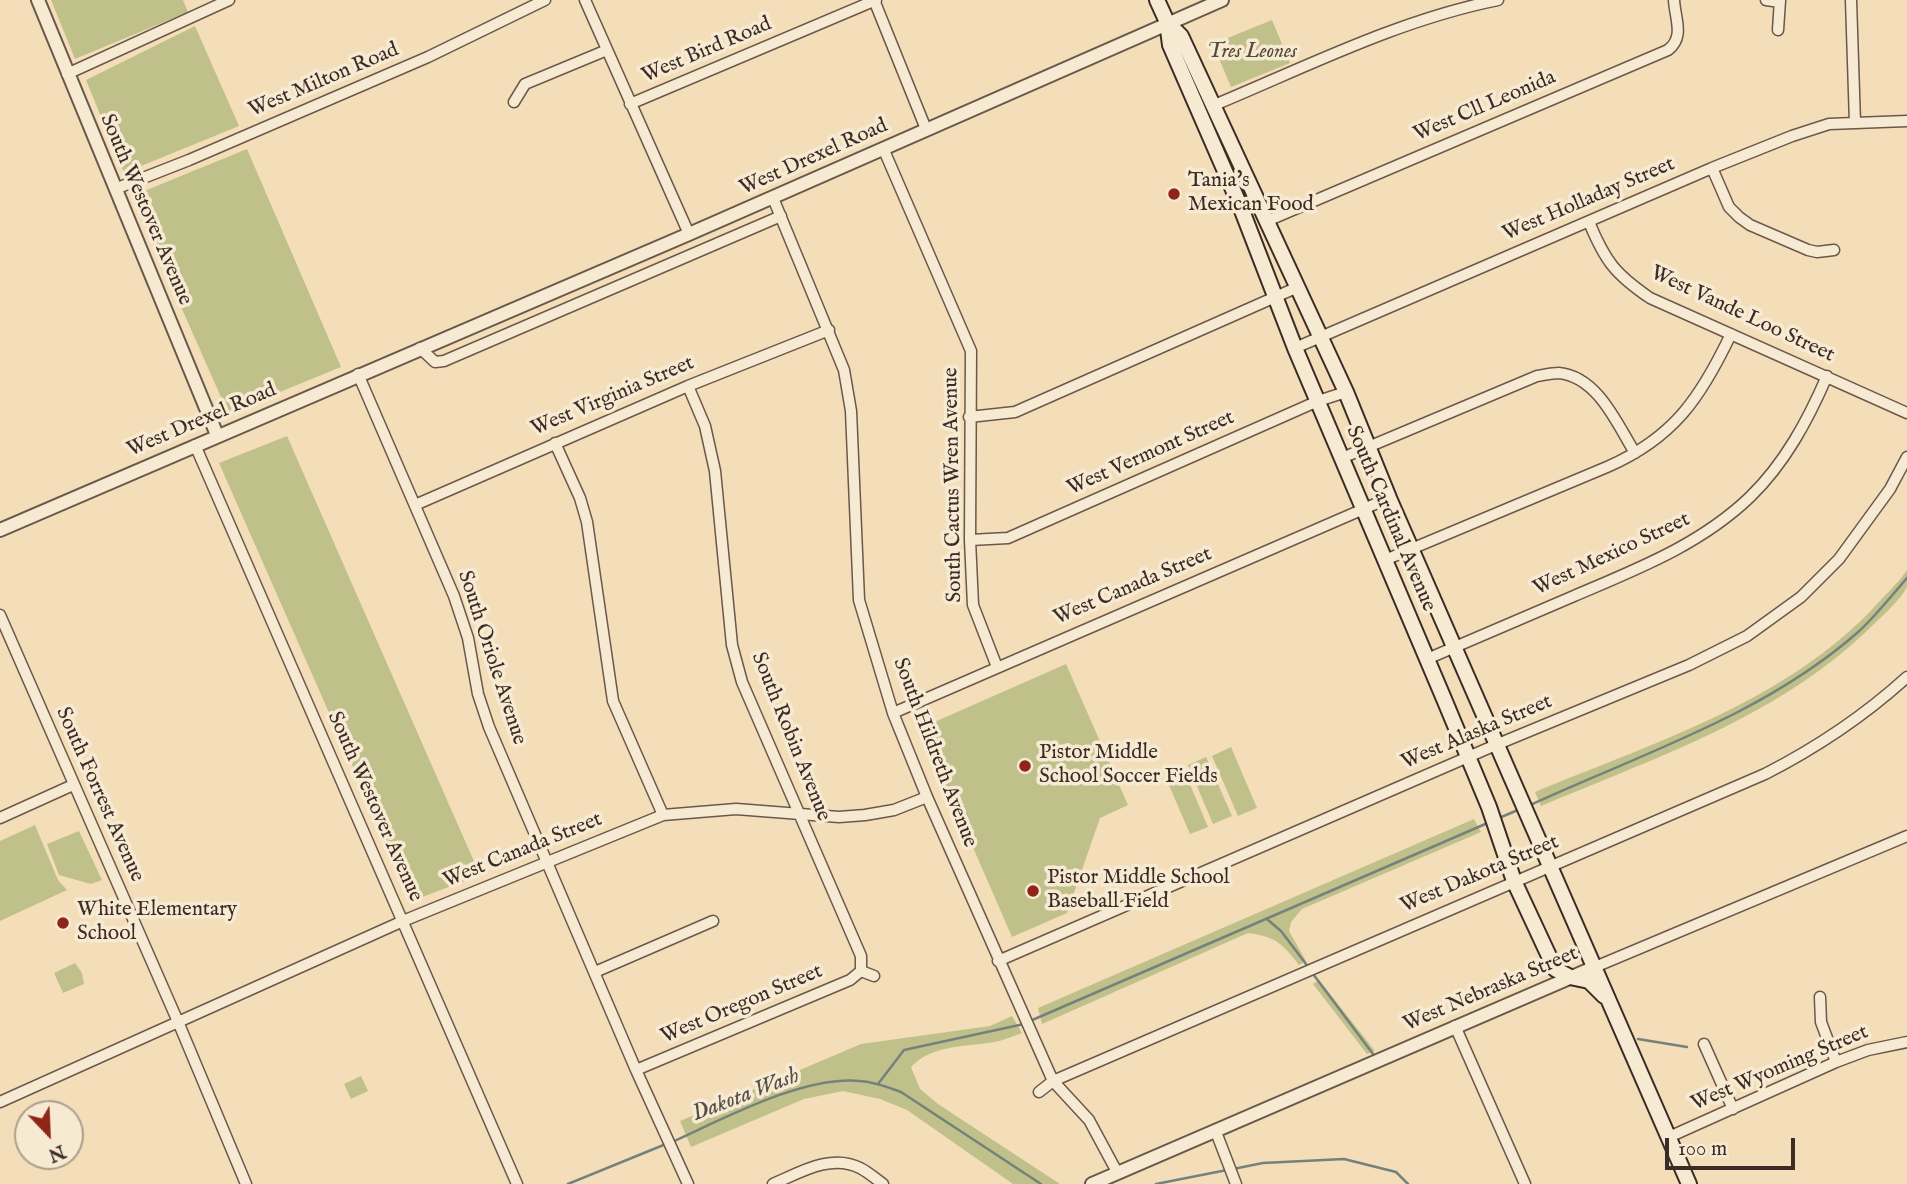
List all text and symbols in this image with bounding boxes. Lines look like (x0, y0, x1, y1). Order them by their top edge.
street label: West Bird Road (638, 12, 776, 90)
street label: West Milton Road (245, 38, 403, 124)
park label: Tres Leones (1207, 40, 1297, 66)
street label: West Cll Leonida (1410, 66, 1560, 148)
street label: South Westover Avenue (93, 111, 197, 309)
street label: West Drexel Road (736, 114, 892, 202)
street label: West Holladay Street (1499, 152, 1679, 248)
place label: Tania's Mexican Food (1188, 169, 1314, 219)
marker: Tania's Mexican Food (1166, 186, 1182, 202)
street label: West Vande Loo Street (1646, 261, 1838, 369)
street label: West Virginia Street (528, 351, 698, 443)
street label: South Cactus Wren Avenue (939, 367, 969, 603)
street label: West Drexel Road (124, 378, 280, 464)
street label: West Vermont Street (1064, 406, 1238, 502)
street label: South Cardinal Avenue (1339, 422, 1441, 616)
street label: West Mexico Street (1530, 508, 1694, 602)
street label: West Canada Street (1050, 542, 1216, 632)
street label: South Oriole Avenue (451, 568, 531, 748)
street label: South Robin Avenue (745, 649, 835, 825)
street label: South Hildreth Avenue (886, 655, 982, 851)
street label: West Alaska Street (1398, 690, 1556, 776)
street label: South Forrest Avenue (49, 704, 149, 886)
street label: South Westover Avenue (321, 708, 427, 906)
place label: Pistor Middle School Soccer Fields (1039, 741, 1218, 791)
marker: Pistor Middle School Soccer Fields (1017, 758, 1033, 774)
street label: West Canada Street (440, 808, 606, 894)
street label: West Dakota Street (1397, 830, 1563, 920)
place label: Pistor Middle School Baseball Field (1047, 866, 1230, 916)
marker: Pistor Middle School Baseball Field (1025, 883, 1041, 899)
place label: White Elementary School (77, 898, 237, 948)
marker: White Elementary School (55, 915, 71, 931)
street label: West Nebraska Street (1400, 942, 1582, 1038)
street label: West Oregon Street (657, 960, 827, 1050)
street label: West Wyoming Street (1688, 1020, 1872, 1118)
water label: Dakota Wash (689, 1063, 803, 1129)
north arrow (14, 1100, 84, 1170)
scale bar (1669, 1124, 1798, 1168)
text: 100 m (1678, 1136, 1727, 1163)
text: N (44, 1138, 69, 1167)

